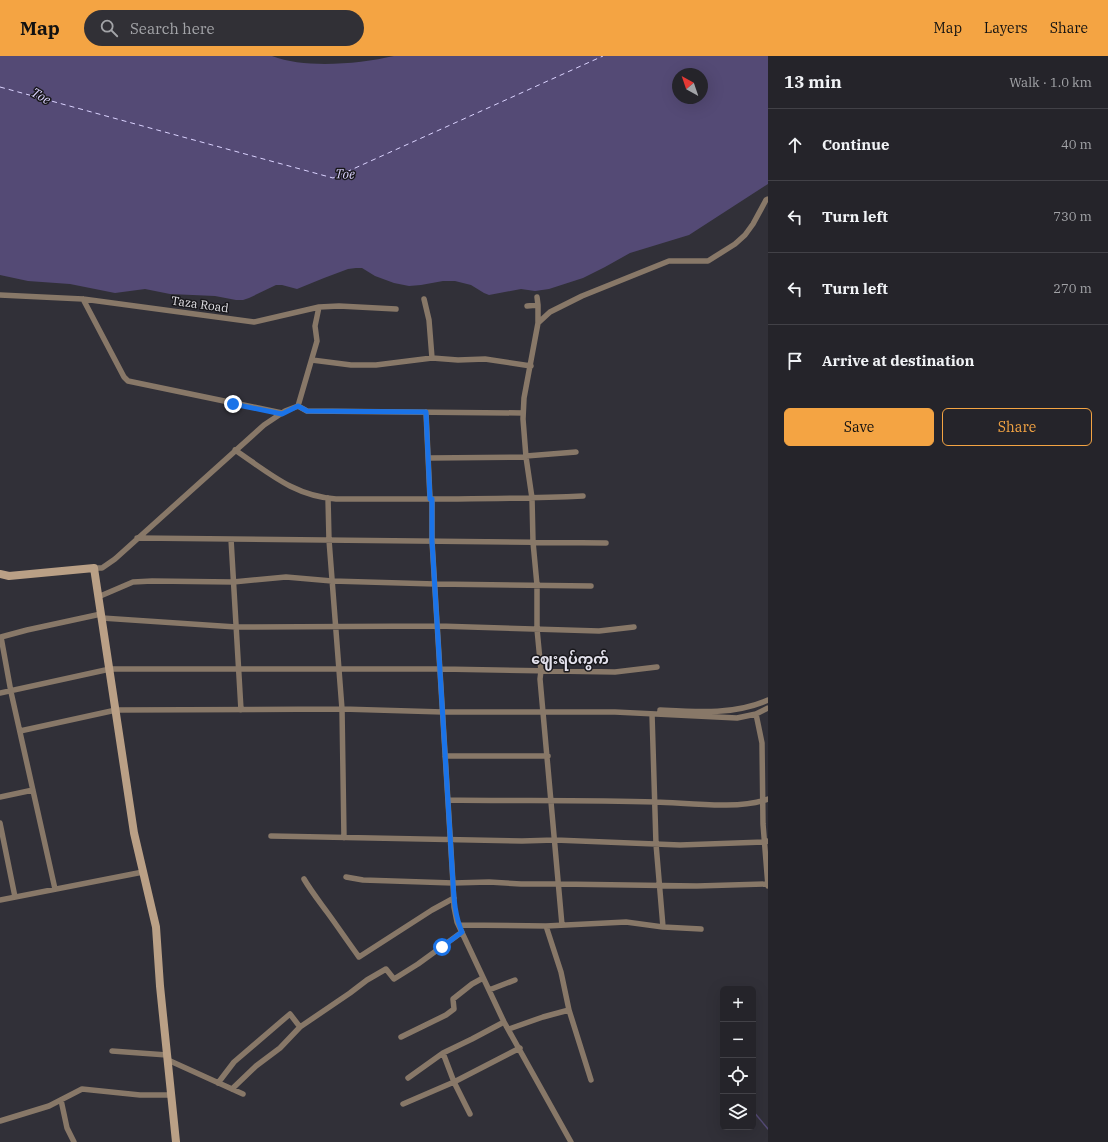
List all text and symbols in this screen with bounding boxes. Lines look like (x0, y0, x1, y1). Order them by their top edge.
search box (84, 10, 364, 46)
text: Map (20, 16, 60, 40)
icon: search (98, 17, 120, 39)
text: Search here (130, 19, 214, 38)
text: Map (934, 19, 962, 37)
text: Layers (984, 19, 1028, 37)
text: Share (1050, 19, 1088, 37)
north arrow (672, 68, 708, 104)
text: 13 min (784, 71, 842, 93)
text: Walk · 1.0 km (1009, 74, 1092, 91)
water label: Toe (28, 84, 54, 108)
icon: ahead (784, 134, 806, 156)
text: Continue (822, 135, 889, 154)
text: 40 m (1061, 136, 1092, 153)
water label: Toe (335, 165, 355, 183)
icon: left (784, 206, 806, 228)
text: Turn left (822, 207, 888, 226)
text: 730 m (1053, 208, 1092, 225)
icon: left (784, 278, 806, 300)
text: Turn left (822, 279, 888, 298)
text: 270 m (1053, 280, 1092, 297)
street label: Taza Road (170, 293, 230, 315)
icon: arrive (784, 350, 806, 372)
text: Arrive at destination (822, 351, 974, 370)
route end (224, 395, 242, 413)
button: Save (784, 408, 934, 446)
button: Share (942, 408, 1092, 446)
district label: ဈေးရပ်ကွက် (531, 649, 609, 671)
route start (433, 938, 451, 956)
map controls (720, 986, 756, 1130)
button: + (720, 986, 756, 1022)
button: − (720, 1022, 756, 1058)
button: locate (720, 1058, 756, 1094)
button: layers (720, 1094, 756, 1130)

